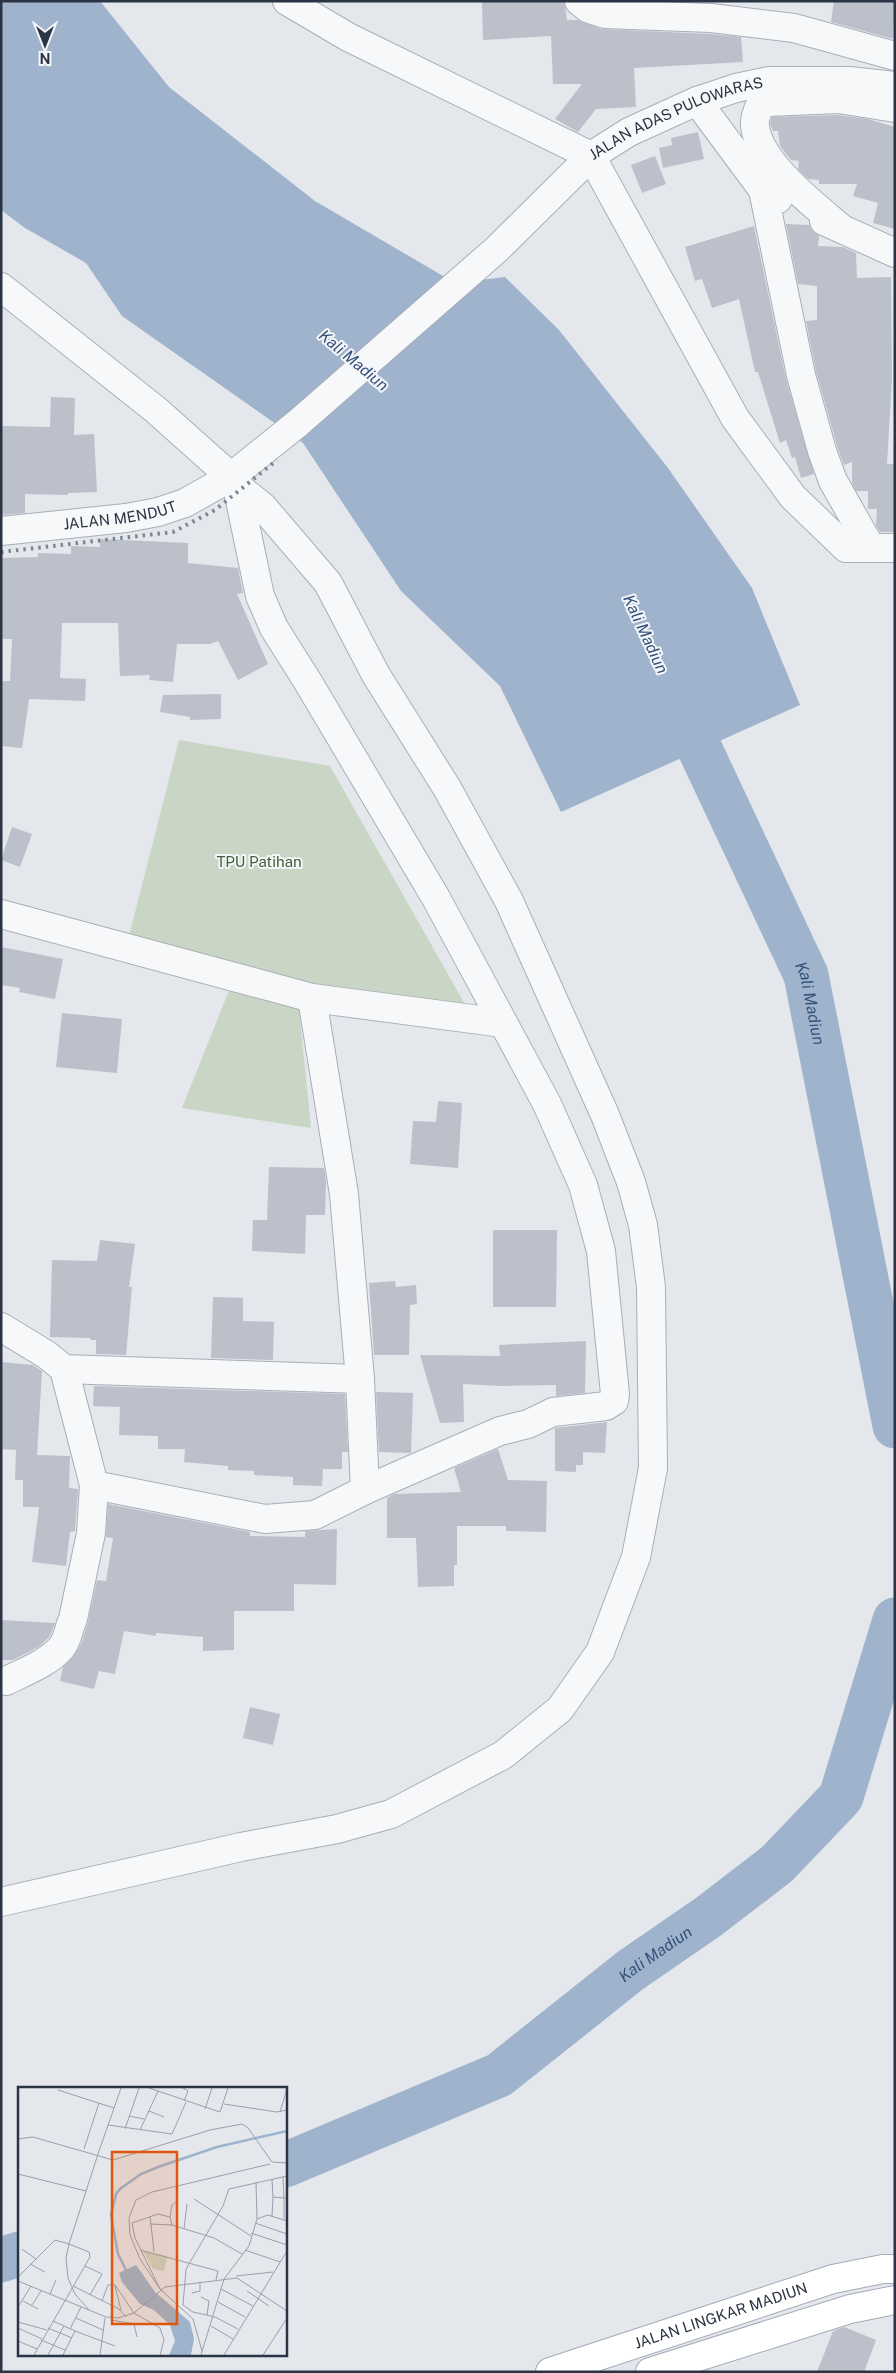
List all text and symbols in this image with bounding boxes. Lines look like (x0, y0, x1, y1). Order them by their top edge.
north arrow (20, 20, 70, 70)
text: N (40, 50, 50, 66)
street label: JALAN ADAS PULOWARAS (586, 74, 764, 163)
water label: Kali Madiun (315, 326, 392, 395)
street label: JALAN MENDUT (63, 497, 179, 532)
water label: Kali Madiun (619, 592, 672, 677)
park label: TPU Patihan (216, 853, 302, 870)
water label: Kali Madiun (791, 959, 829, 1047)
water label: Kali Madiun (615, 1922, 696, 1986)
inset map (18, 2087, 286, 2356)
street label: JALAN LINGKAR MADIUN (632, 2279, 809, 2352)

